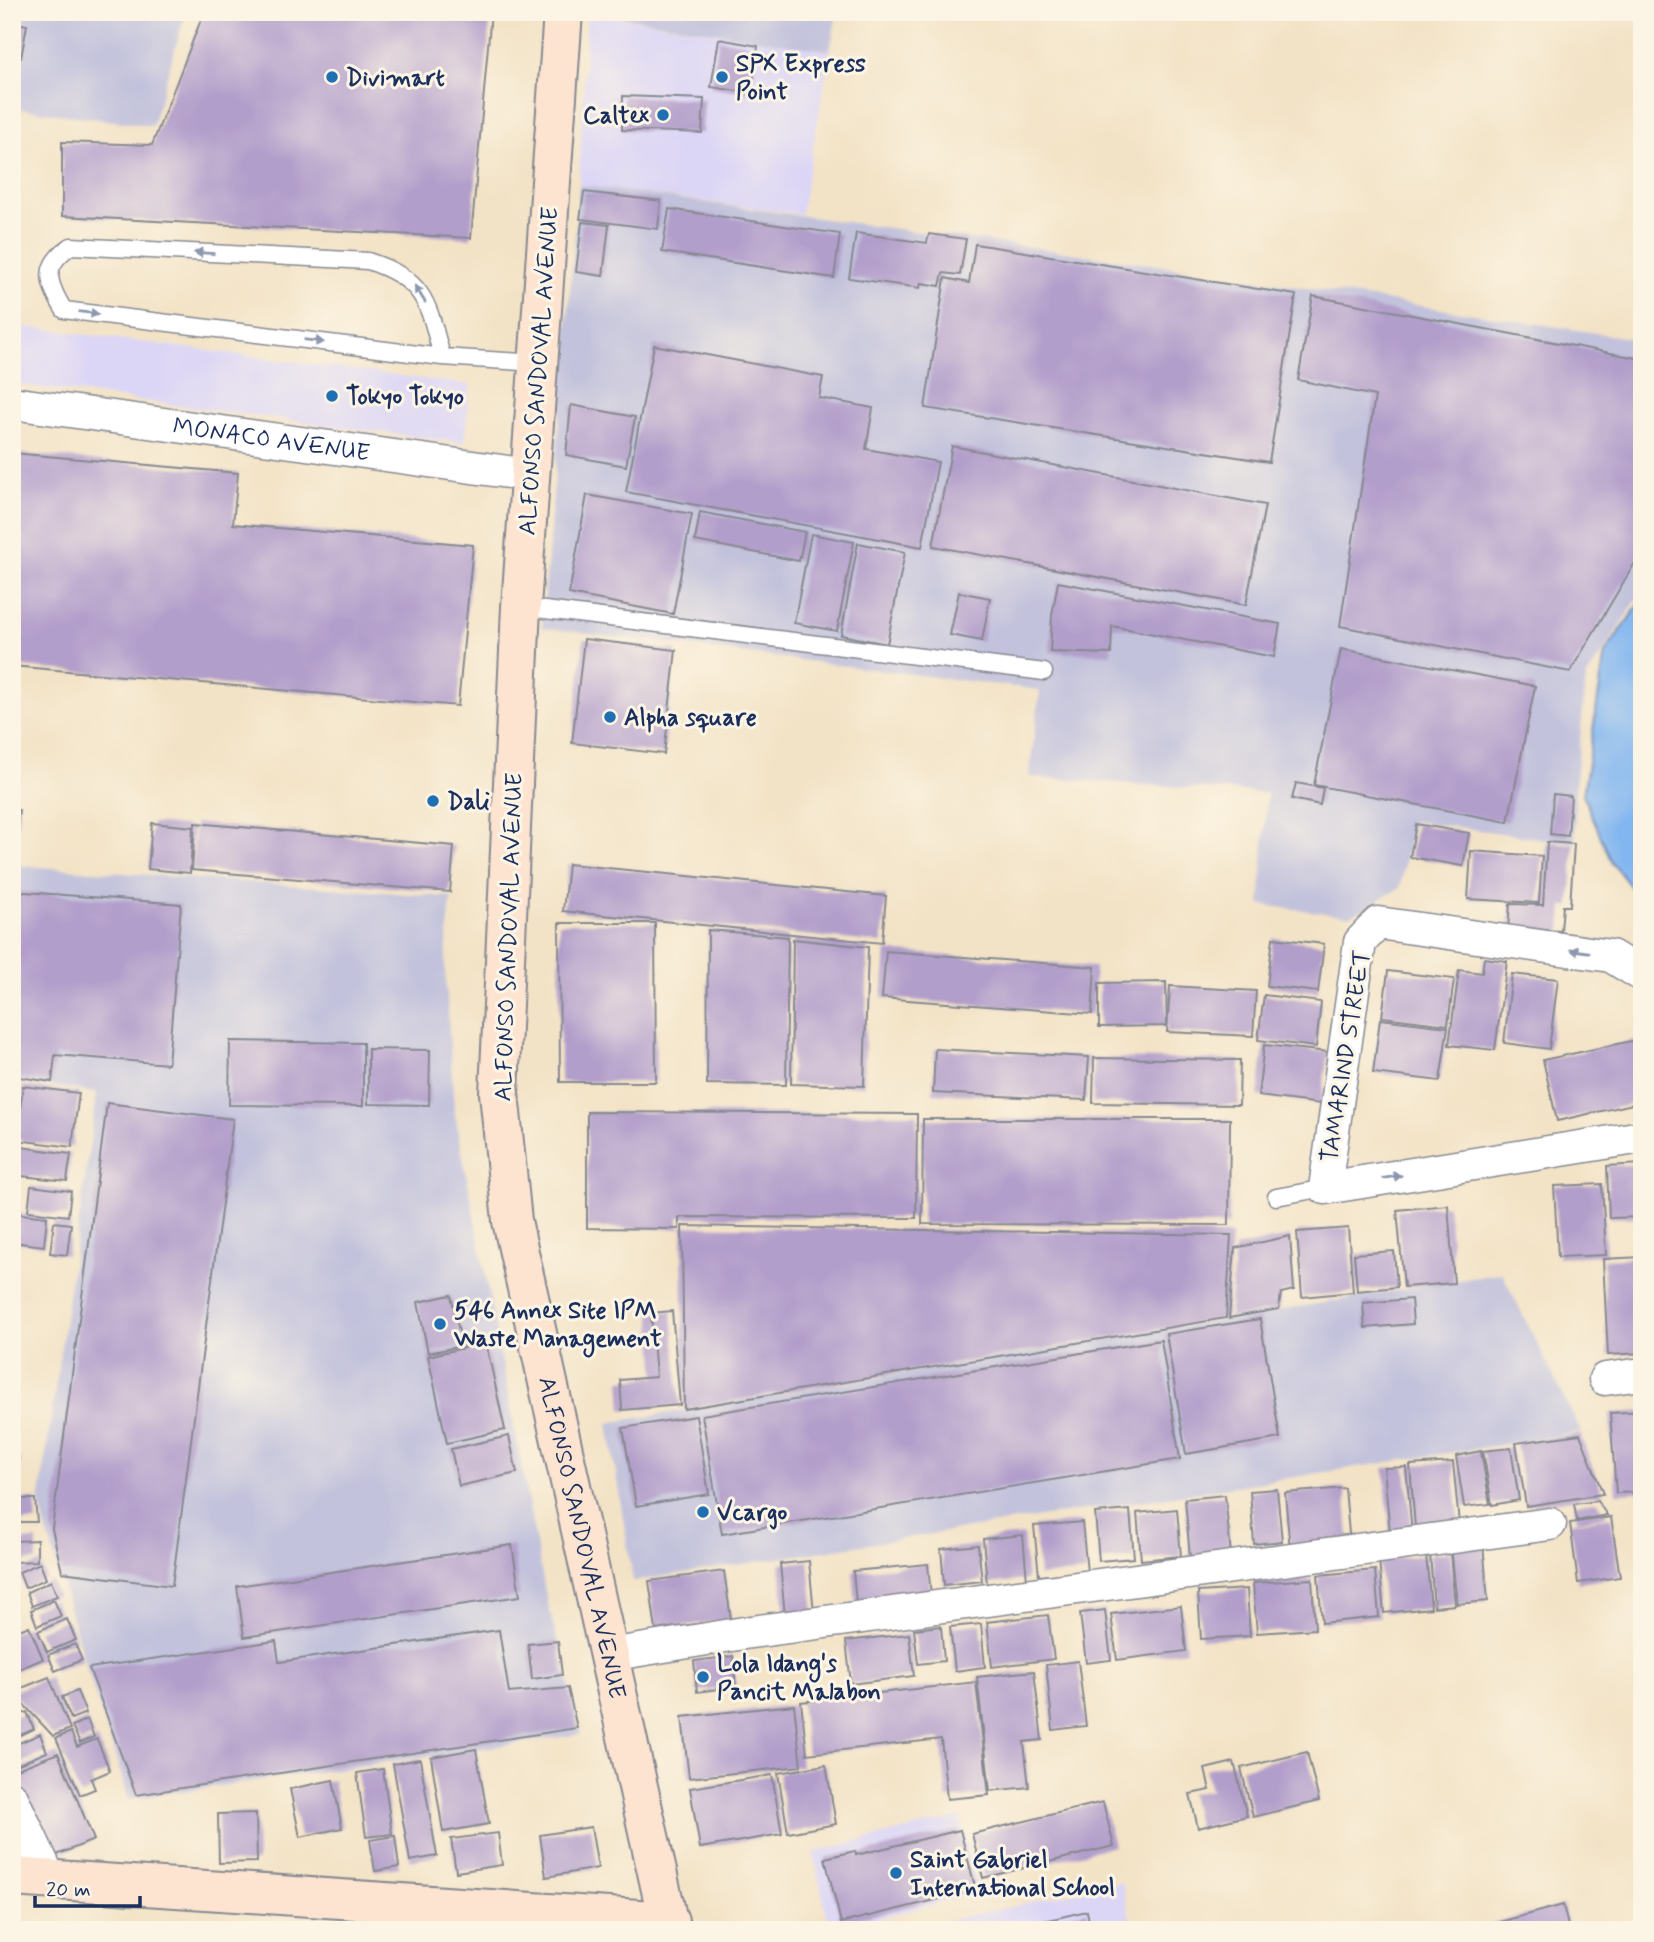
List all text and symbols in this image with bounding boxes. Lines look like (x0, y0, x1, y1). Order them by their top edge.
place label: SPX Express Point (736, 49, 866, 108)
place label: Divimart (346, 63, 445, 94)
marker: Divimart (324, 69, 340, 85)
marker: SPX Express Point (714, 69, 730, 85)
place label: Caltex (583, 101, 650, 132)
marker: Caltex (655, 107, 671, 123)
street label: ALFONSO SANDOVAL AVENUE (513, 206, 566, 536)
one-way arrow (192, 247, 214, 258)
one-way arrow (413, 284, 426, 303)
one-way arrow (78, 308, 100, 319)
one-way arrow (304, 336, 326, 347)
place label: Tokyo Tokyo (346, 382, 464, 413)
marker: Tokyo Tokyo (324, 388, 340, 404)
street label: MONACO AVENUE (171, 412, 372, 470)
place label: Alpha square (624, 703, 757, 734)
marker: Alpha square (602, 709, 618, 725)
street label: ALFONSO SANDOVAL AVENUE (488, 772, 531, 1102)
place label: Dali (447, 787, 490, 818)
marker: Dali (425, 793, 441, 809)
one-way arrow (1568, 946, 1590, 957)
street label: TAMARIND STREET (1314, 948, 1379, 1165)
one-way arrow (1381, 1171, 1403, 1182)
place label: 546 Annex Site IPM Waste Management (453, 1296, 662, 1358)
marker: 546 Annex Site IPM Waste Management (432, 1316, 448, 1332)
street label: ALFONSO SANDOVAL AVENUE (530, 1374, 632, 1702)
place label: Vcargo (717, 1498, 788, 1530)
marker: Vcargo (695, 1504, 711, 1520)
place label: Lola Idang's Pancit Malabon (717, 1649, 881, 1708)
marker: Lola Idang's Pancit Malabon (695, 1669, 711, 1685)
place label: Saint Gabriel International School (910, 1845, 1115, 1904)
scale bar (35, 1865, 140, 1909)
marker: Saint Gabriel International School (888, 1865, 904, 1881)
text: 20 m (46, 1876, 91, 1904)

